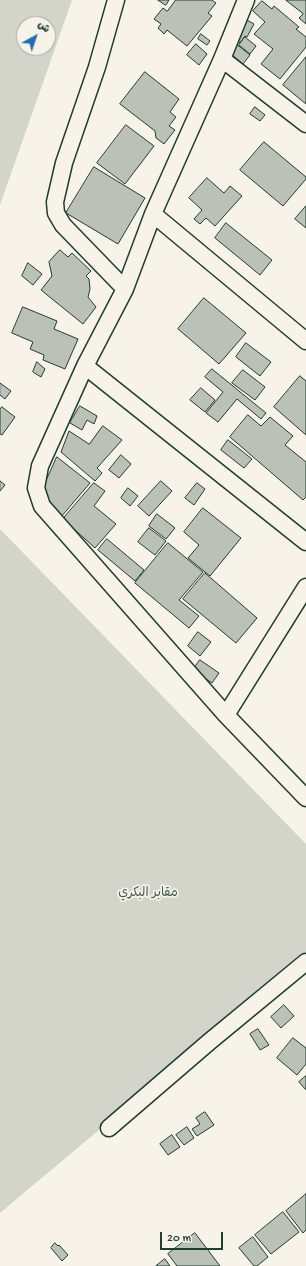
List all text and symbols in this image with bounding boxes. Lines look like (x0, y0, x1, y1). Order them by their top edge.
north arrow (16, 16, 56, 56)
text: ش (35, 19, 52, 36)
park label: مقابر البكري (118, 886, 178, 902)
scale bar (162, 1224, 225, 1250)
text: 20 m (167, 1232, 191, 1246)

